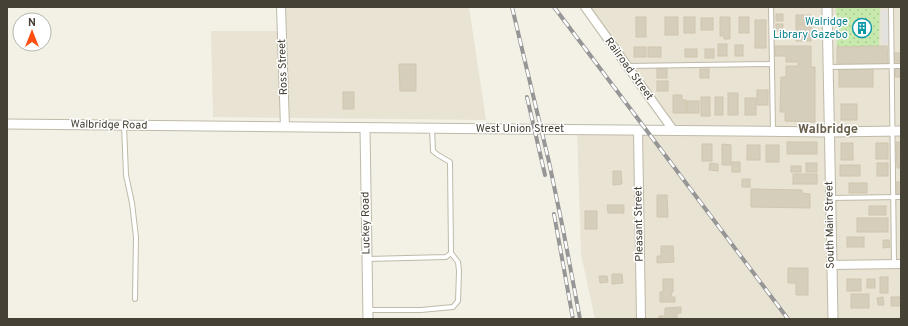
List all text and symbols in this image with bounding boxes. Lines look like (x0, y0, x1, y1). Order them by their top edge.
north arrow (12, 12, 52, 52)
place label: Walridge Library Gazebo (773, 15, 848, 42)
text: N (28, 16, 36, 30)
building icon: Walridge Library Gazebo (851, 17, 873, 39)
street label: Railroad Street (602, 35, 656, 103)
street label: Ross Street (275, 39, 291, 95)
street label: Walbridge Road (70, 117, 148, 133)
street label: West Union Street (476, 122, 564, 136)
district label: Walbridge (798, 122, 858, 138)
street label: South Main Street (822, 181, 838, 269)
street label: Pleasant Street (631, 186, 647, 262)
street label: Luckey Road (358, 191, 374, 255)

